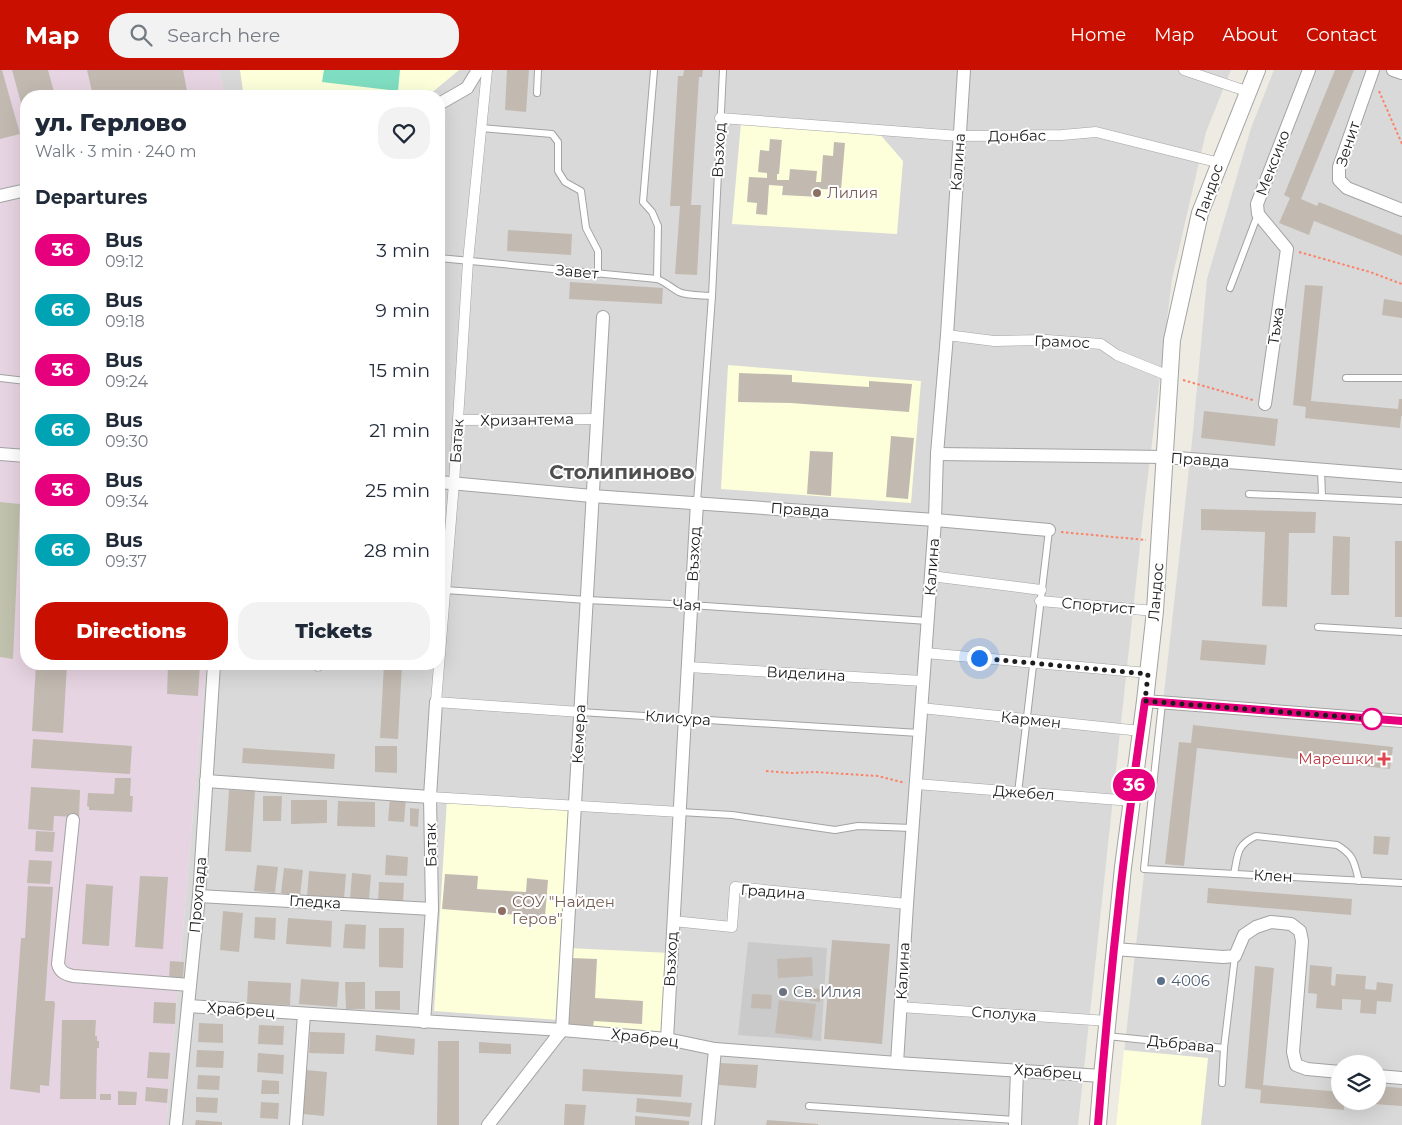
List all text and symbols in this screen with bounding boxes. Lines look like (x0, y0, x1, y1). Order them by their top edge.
search box (109, 13, 459, 58)
text: Map (25, 21, 79, 50)
icon: search (127, 21, 155, 49)
text: Search here (167, 24, 280, 47)
text: Home (1070, 24, 1126, 46)
text: Map (1154, 24, 1194, 46)
text: About (1222, 24, 1278, 46)
text: Contact (1306, 24, 1377, 46)
button: heart (378, 107, 430, 159)
text: ул. Герлово (35, 108, 187, 137)
street label: Зенит (1331, 118, 1364, 169)
street label: Възход (708, 122, 729, 178)
street label: Донбас (988, 125, 1046, 146)
street label: Мексико (1251, 127, 1294, 198)
street label: Калина (946, 133, 969, 191)
text: Walk · 3 min · 240 m (35, 142, 196, 161)
street label: Ландос (1190, 161, 1227, 223)
place label: Лилия (827, 183, 878, 202)
text: Departures (35, 186, 147, 209)
marker: Лилия (811, 187, 823, 199)
text: Bus (105, 229, 143, 252)
text: 36 (51, 239, 74, 261)
text: 3 min (376, 239, 430, 262)
text: 09:12 (105, 252, 144, 271)
street label: Завет (555, 260, 600, 283)
text: Bus (105, 289, 143, 312)
text: 66 (51, 299, 74, 321)
text: 9 min (375, 299, 430, 322)
street label: Тъжа (1263, 306, 1288, 346)
text: 09:18 (105, 312, 145, 331)
street label: Грамос (1034, 331, 1090, 352)
text: Bus (105, 349, 143, 372)
text: 36 (51, 359, 74, 381)
text: 15 min (369, 359, 430, 382)
text: 09:24 (105, 372, 148, 391)
text: Bus (105, 409, 143, 432)
street label: Хризантема (480, 409, 574, 430)
street label: Батак (445, 418, 468, 464)
text: 66 (51, 419, 74, 441)
text: 21 min (369, 419, 430, 442)
text: 09:30 (105, 432, 148, 451)
street label: Правда (1170, 448, 1230, 471)
district label: Столипиново (549, 460, 695, 484)
text: Bus (105, 469, 143, 492)
text: 36 (51, 479, 74, 501)
text: 25 min (365, 479, 430, 502)
text: 09:34 (105, 492, 148, 511)
street label: Правда (770, 498, 830, 521)
street label: Възход (683, 526, 704, 582)
text: Bus (105, 529, 143, 552)
street label: Калина (920, 538, 943, 596)
text: 66 (51, 539, 74, 561)
text: 28 min (364, 539, 430, 562)
text: 09:37 (105, 552, 147, 571)
street label: Ландос (1143, 562, 1168, 622)
street label: Спортист (1061, 593, 1136, 618)
street label: Чая (672, 594, 702, 615)
button: Directions (35, 602, 228, 660)
button: Tickets (238, 602, 430, 660)
your location (967, 646, 992, 671)
street label: Виделина (766, 662, 846, 685)
street label: Кемера (567, 704, 590, 764)
street label: Клисура (645, 706, 712, 729)
street label: Кармен (1000, 707, 1062, 732)
unlabelled marker (1361, 708, 1383, 730)
place label: Марешки (1298, 749, 1374, 768)
marker: Марешки (1378, 753, 1390, 765)
line badge: 36 (1112, 769, 1156, 801)
text: 36 (1123, 774, 1145, 796)
street label: Джебел (993, 781, 1055, 804)
street label: Батак (421, 822, 440, 867)
street label: Прохлада (185, 856, 210, 934)
street label: Клен (1253, 865, 1293, 886)
street label: Градина (740, 880, 806, 903)
street label: Гледка (289, 891, 341, 912)
place label: СОУ "Найден Геров" (512, 892, 615, 928)
marker: СОУ "Найден Геров" (496, 905, 508, 917)
street label: Възход (660, 931, 681, 987)
street label: Калина (892, 942, 913, 1000)
place label: 4006 (1171, 971, 1210, 990)
marker: 4006 (1155, 975, 1167, 987)
place label: Св. Илия (793, 982, 861, 1001)
marker: Св. Илия (777, 986, 789, 998)
street label: Храбрец (206, 998, 276, 1021)
street label: Сполука (971, 1002, 1037, 1025)
street label: Храбрец (610, 1024, 680, 1051)
street label: Дъбрава (1146, 1031, 1216, 1056)
map controls (1331, 1055, 1386, 1110)
button: layers (1331, 1055, 1386, 1110)
street label: Храбрец (1013, 1060, 1083, 1083)

